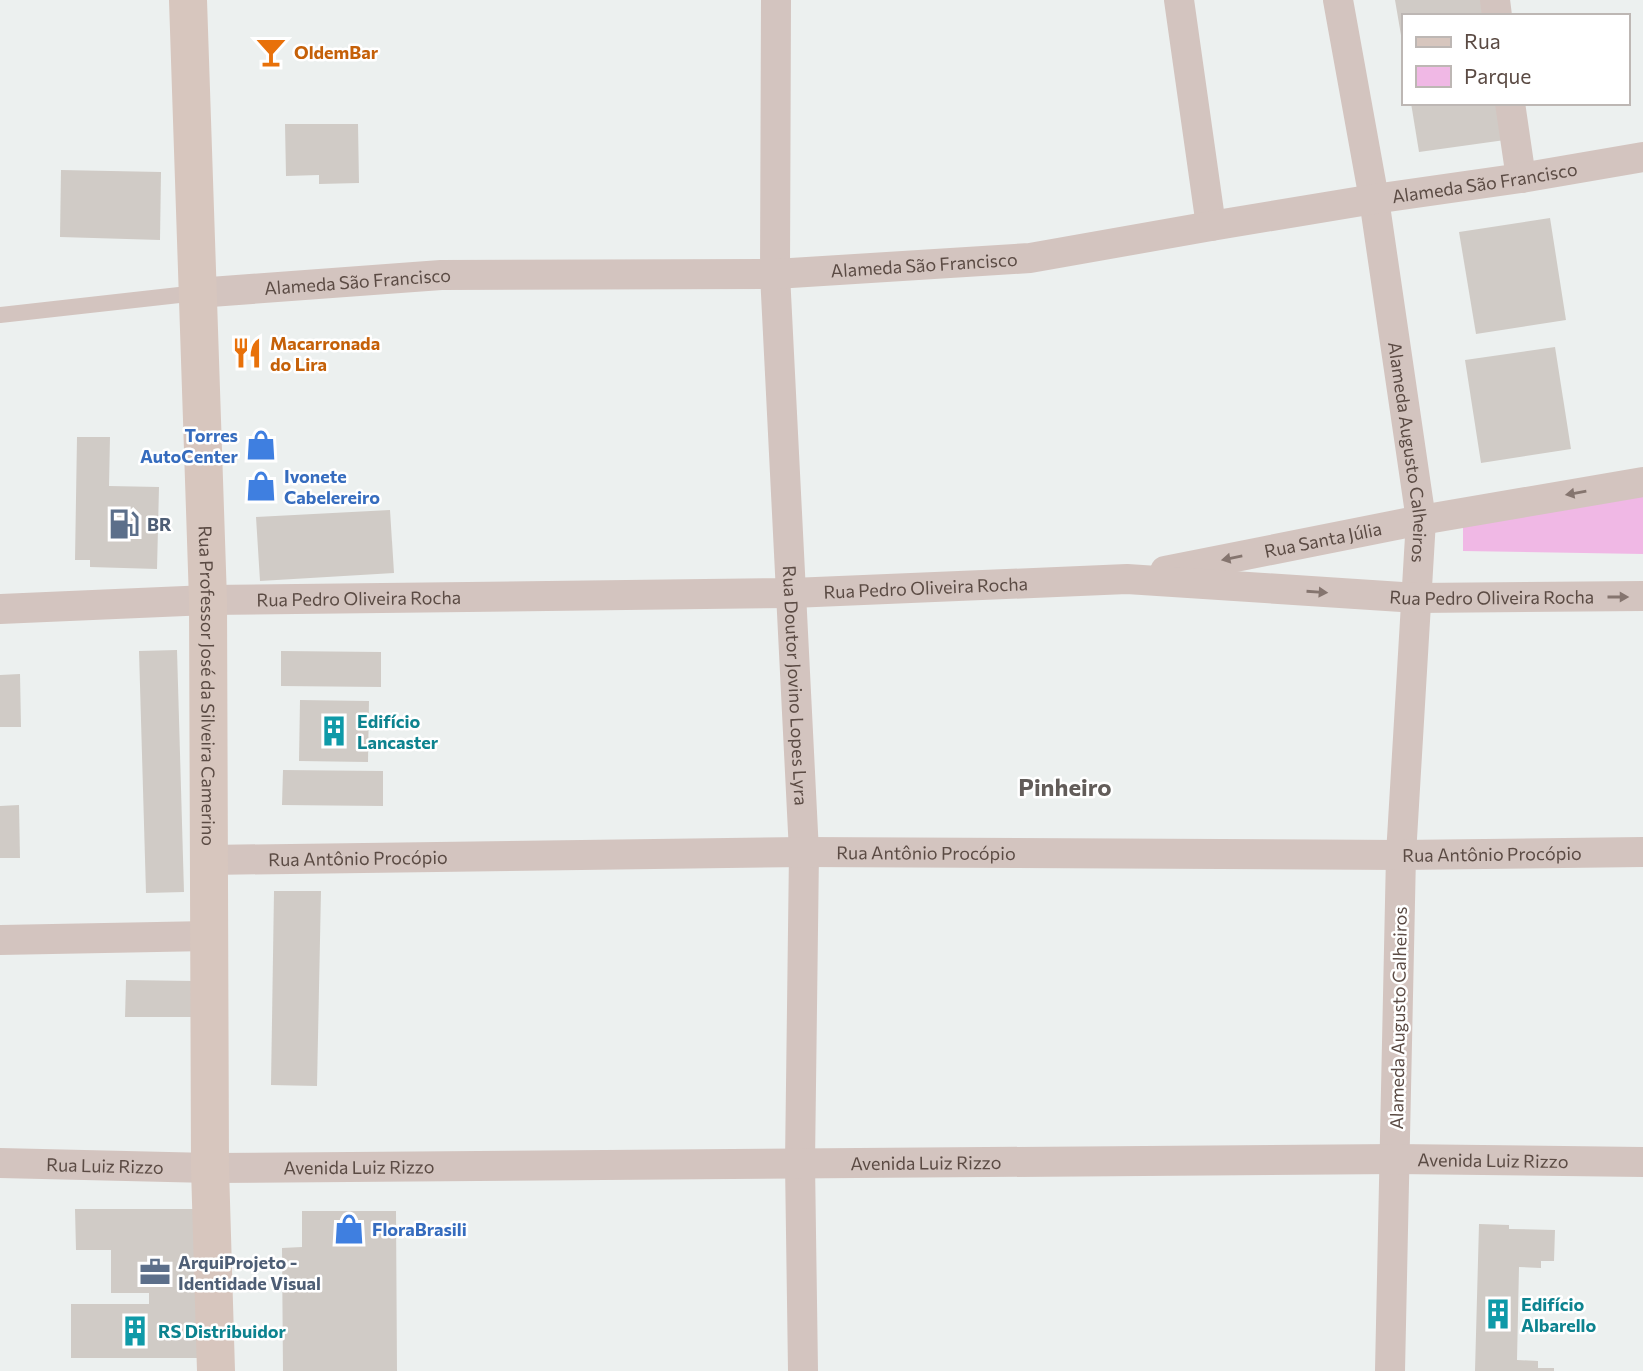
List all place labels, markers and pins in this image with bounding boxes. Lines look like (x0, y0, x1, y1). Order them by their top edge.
bar icon: OldemBar (254, 35, 288, 69)
place label: OldemBar (294, 41, 379, 63)
place label: Macarronada do Lira (270, 332, 380, 375)
restaurant icon: Macarronada do Lira (230, 336, 264, 370)
place label: Torres AutoCenter (140, 424, 239, 467)
shop icon: Torres AutoCenter (244, 428, 278, 462)
place label: Ivonete Cabelereiro (284, 465, 380, 508)
shop icon: Ivonete Cabelereiro (244, 469, 278, 503)
fuel station icon: BR (107, 507, 141, 541)
place label: BR (147, 513, 172, 535)
place label: Edifício Lancaster (357, 710, 439, 753)
building icon: Edifício Lancaster (317, 714, 351, 748)
shop icon: FloraBrasili (332, 1212, 366, 1246)
place label: FloraBrasili (372, 1218, 467, 1240)
place label: ArquiProjeto - Identidade Visual (178, 1251, 321, 1294)
office icon: ArquiProjeto - Identidade Visual (138, 1255, 172, 1289)
place label: Edifício Albarello (1521, 1293, 1596, 1336)
building icon: Edifício Albarello (1481, 1297, 1515, 1331)
building icon: RS Distribuidor (118, 1314, 152, 1348)
place label: RS Distribuidor (158, 1320, 286, 1342)

